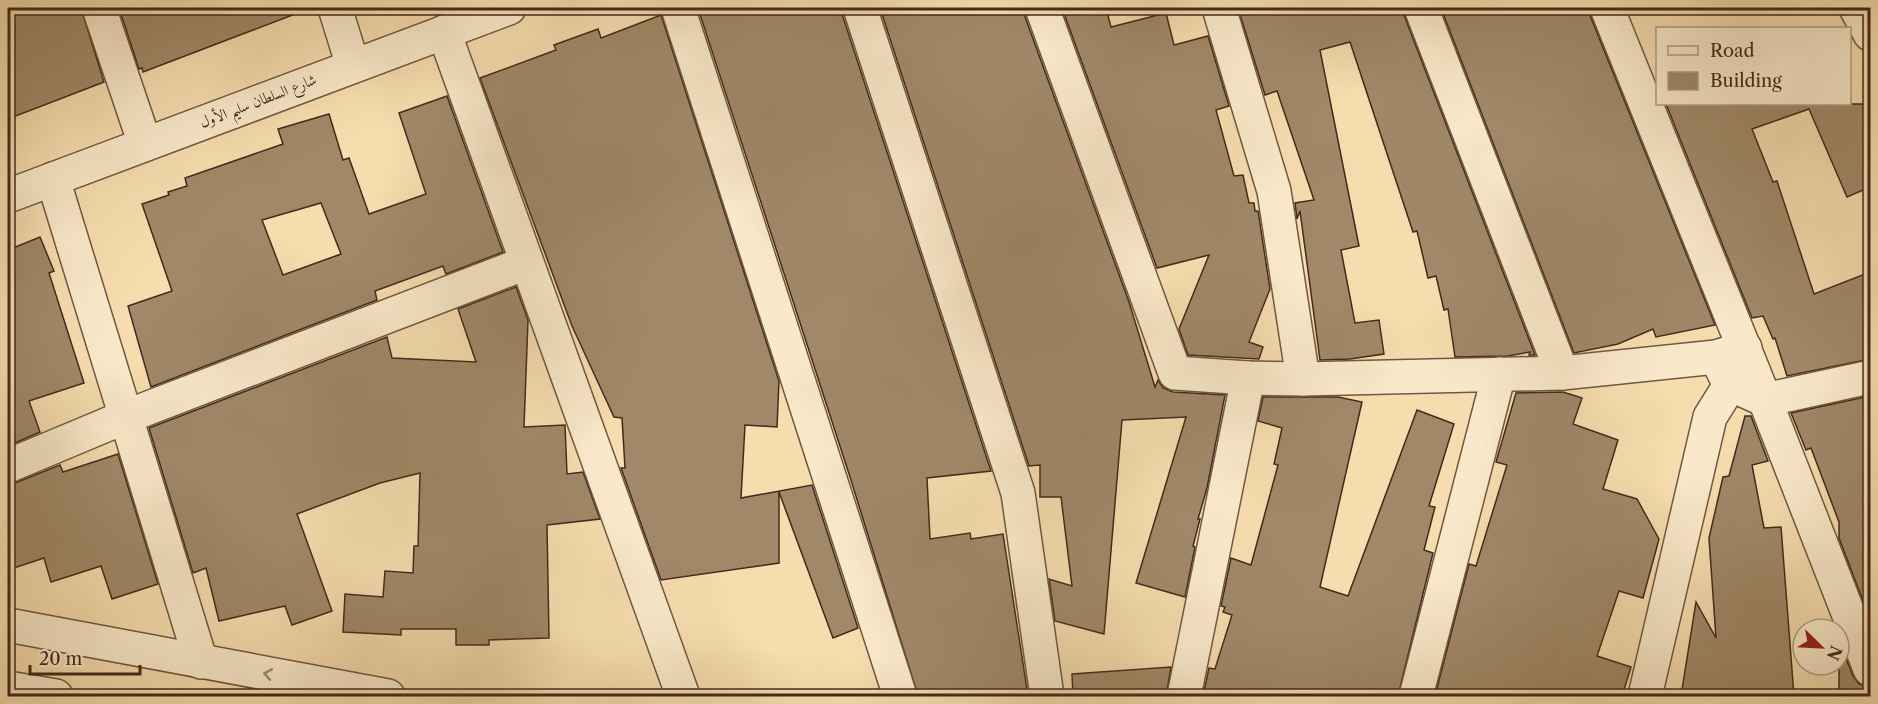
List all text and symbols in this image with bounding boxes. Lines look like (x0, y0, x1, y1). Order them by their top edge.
legend (1656, 27, 1851, 105)
text: Road (1710, 40, 1755, 62)
street label: شارع السلطان سليم الأول (196, 69, 321, 137)
text: Building (1710, 70, 1782, 92)
north arrow (1791, 617, 1851, 677)
scale bar (30, 638, 140, 676)
text: N (1823, 643, 1847, 664)
text: 20 m (39, 648, 83, 670)
one-way arrow (264, 669, 273, 681)

